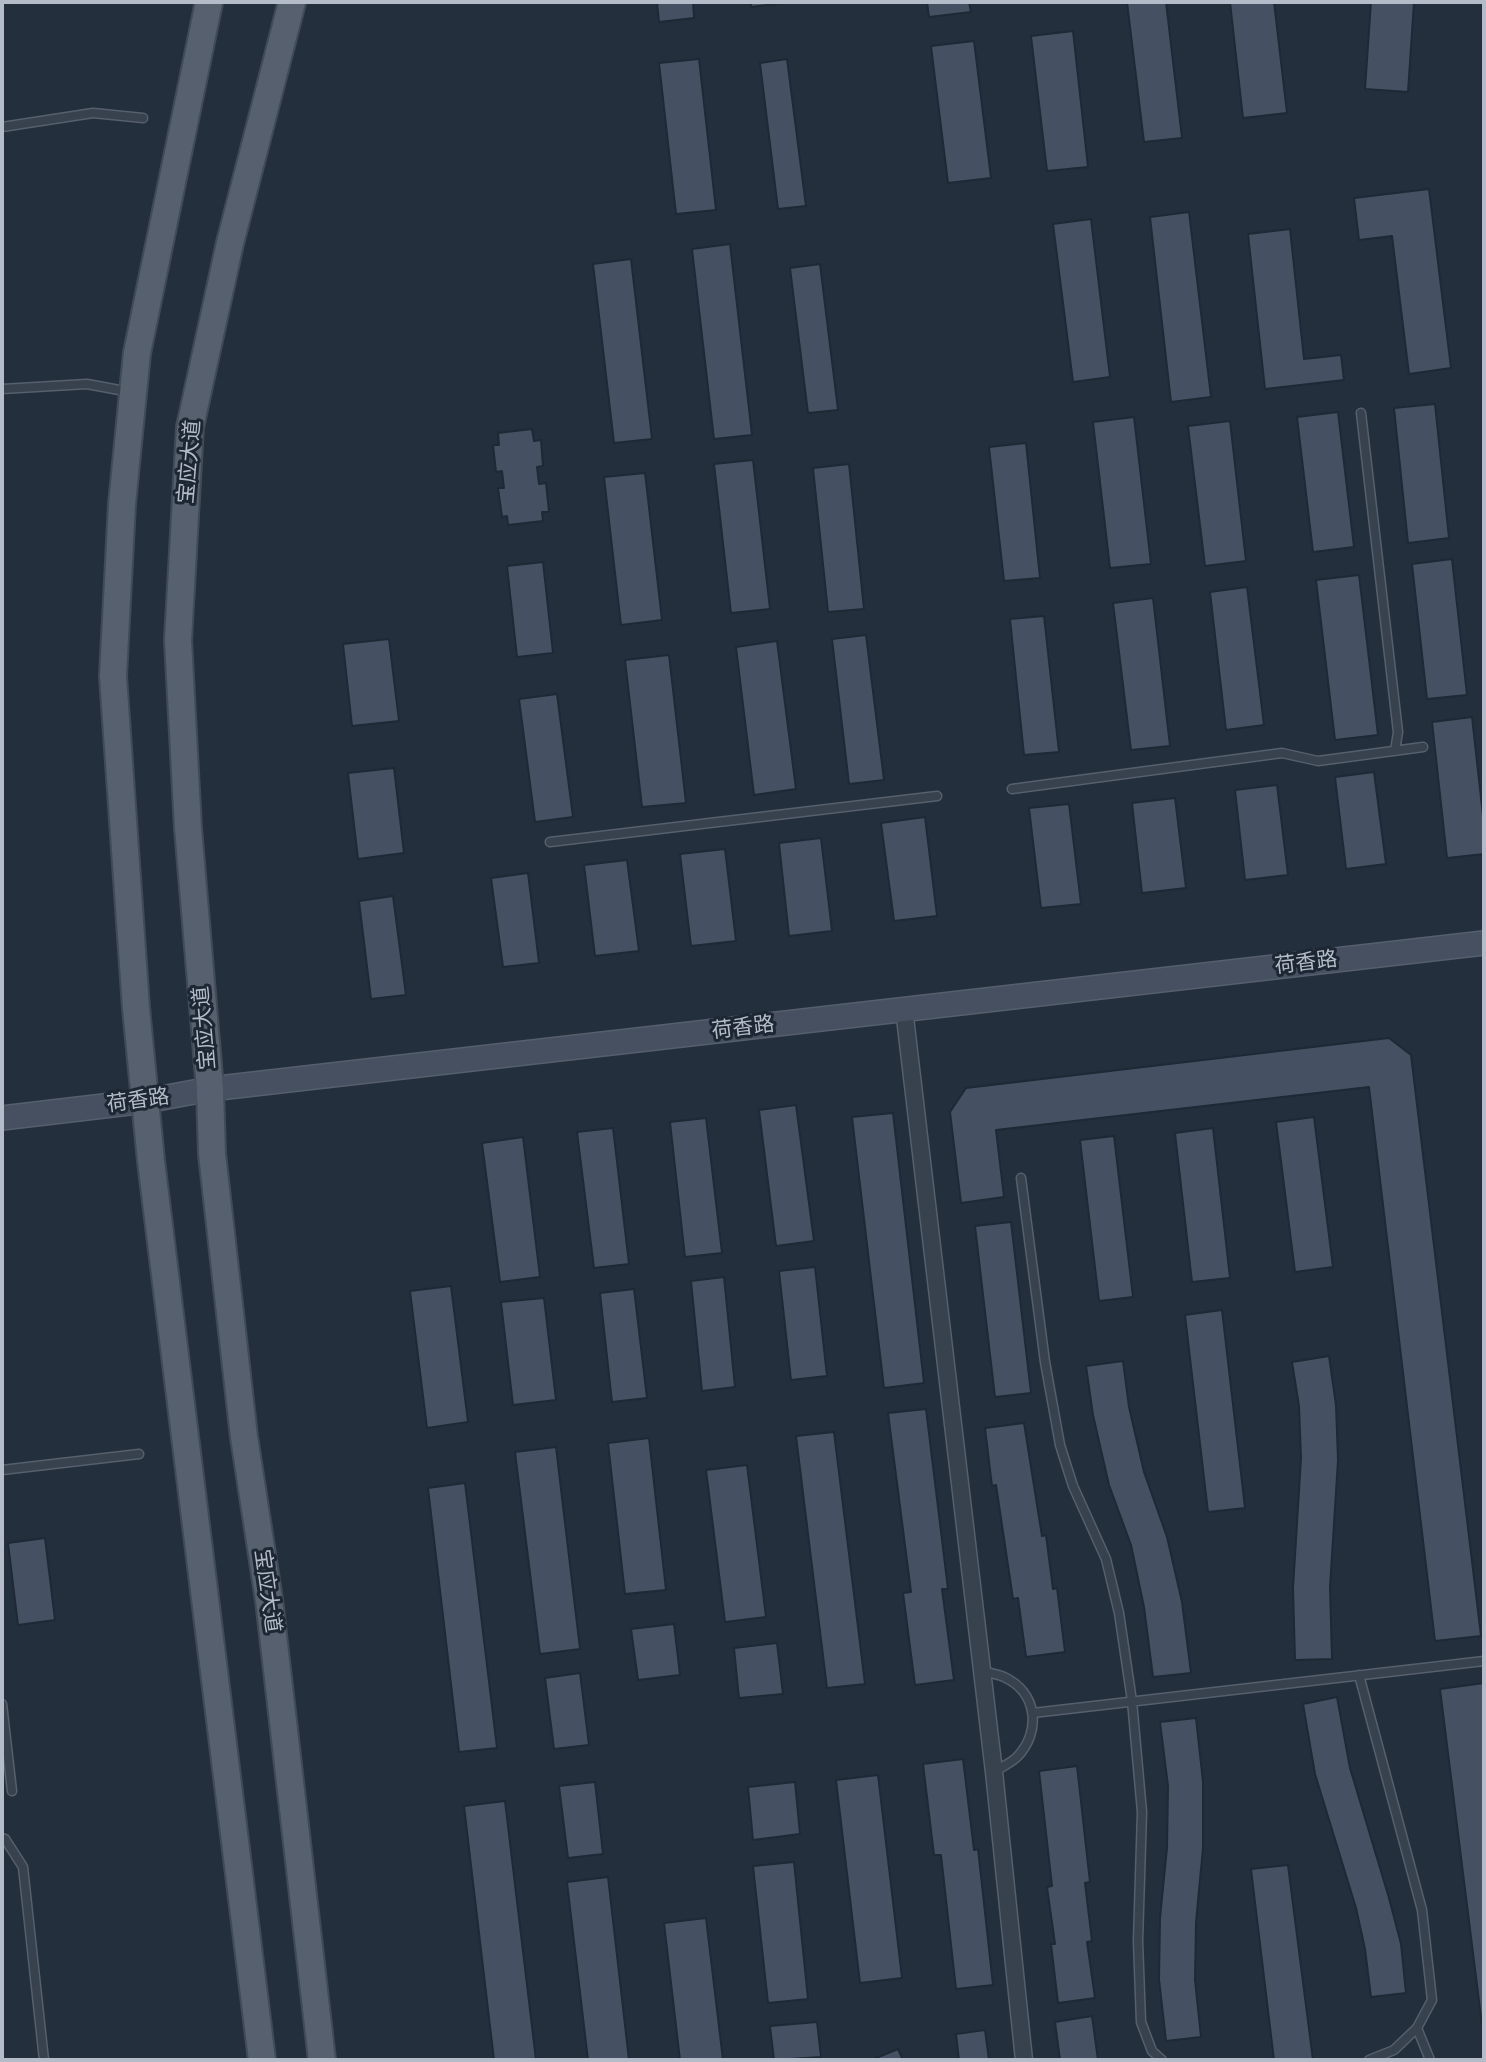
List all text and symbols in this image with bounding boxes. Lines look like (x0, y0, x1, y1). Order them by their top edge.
street label: 宝应大道 (174, 419, 206, 505)
street label: 荷香路 (1273, 947, 1339, 979)
street label: 宝应大道 (189, 985, 221, 1071)
street label: 荷香路 (710, 1012, 776, 1044)
street label: 荷香路 (105, 1084, 171, 1118)
street label: 宝应大道 (249, 1548, 285, 1634)

